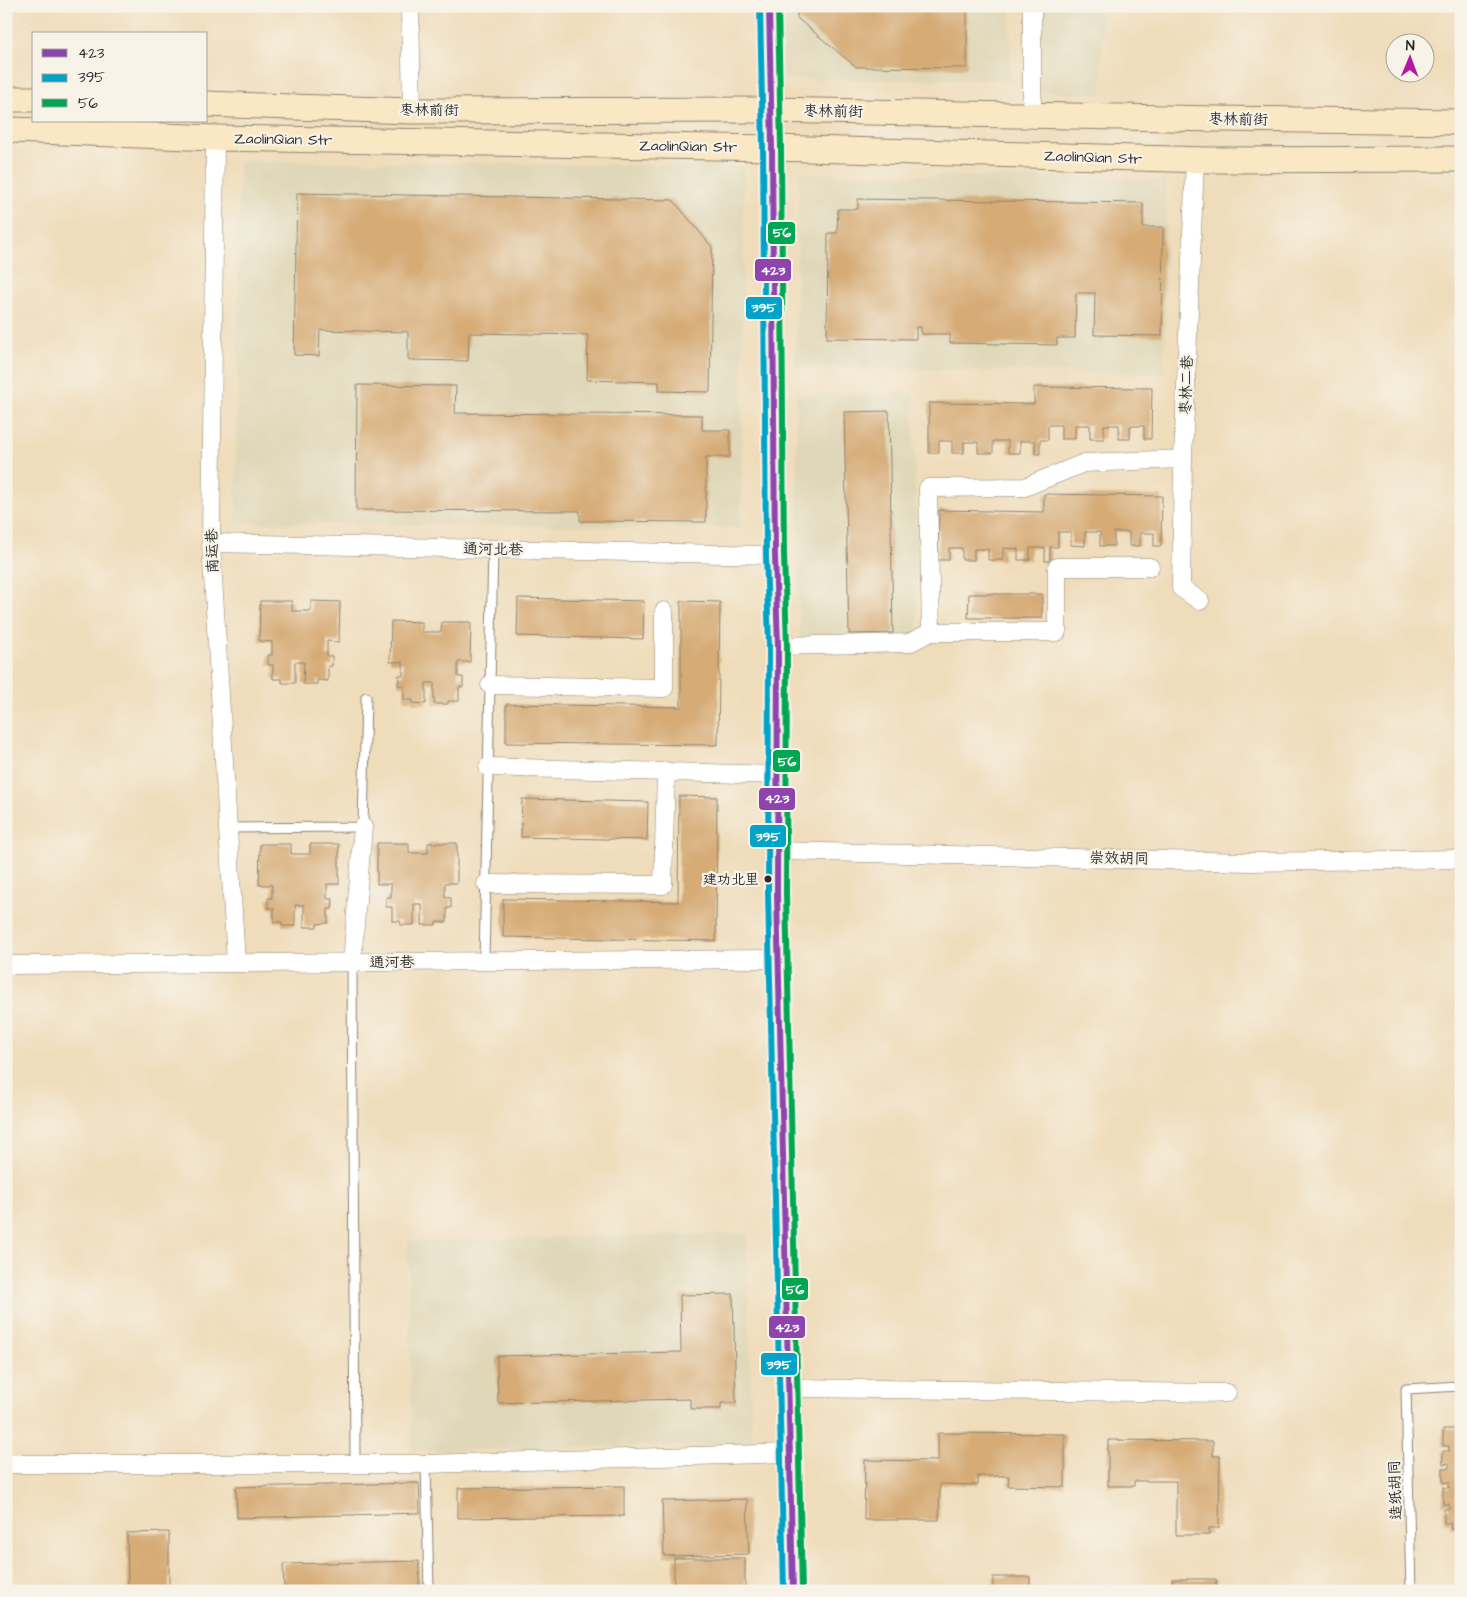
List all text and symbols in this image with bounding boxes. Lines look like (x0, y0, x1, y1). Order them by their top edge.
legend (32, 32, 208, 122)
north arrow (1384, 32, 1434, 82)
text: N (1406, 36, 1415, 56)
text: 423 (78, 43, 105, 64)
text: 395 (78, 67, 105, 88)
text: 56 (78, 93, 99, 114)
street label: 枣林前街 (399, 100, 459, 121)
street label: 枣林前街 (803, 100, 863, 123)
street label: 枣林前街 (1208, 108, 1268, 131)
street label: ZaolinQian Str (234, 128, 332, 151)
street label: ZaolinQian Str (639, 135, 737, 158)
street label: ZaolinQian Str (1044, 145, 1142, 170)
line badge: 56 (767, 221, 796, 245)
text: 56 (773, 223, 792, 243)
line badge: 423 (754, 258, 792, 282)
text: 423 (761, 261, 786, 281)
line badge: 395 (745, 296, 783, 320)
text: 395 (750, 298, 778, 318)
street label: 枣林二巷 (1175, 355, 1198, 415)
street label: 南运巷 (201, 528, 224, 574)
street label: 通河北巷 (463, 538, 523, 561)
line badge: 56 (772, 749, 801, 773)
text: 56 (778, 752, 797, 772)
line badge: 423 (758, 787, 796, 811)
text: 423 (765, 789, 790, 809)
line badge: 395 (749, 824, 787, 848)
text: 395 (754, 827, 782, 847)
street label: 崇效胡同 (1089, 847, 1149, 870)
place label: 建功北里 (703, 870, 759, 890)
marker: 建功北里 (763, 874, 773, 884)
street label: 通河巷 (369, 952, 415, 973)
line badge: 56 (781, 1277, 809, 1301)
text: 56 (786, 1280, 805, 1300)
line badge: 423 (768, 1315, 806, 1339)
text: 423 (775, 1318, 800, 1338)
line badge: 395 (760, 1352, 798, 1376)
text: 395 (765, 1355, 793, 1375)
street label: 造纸胡同 (1384, 1460, 1407, 1520)

